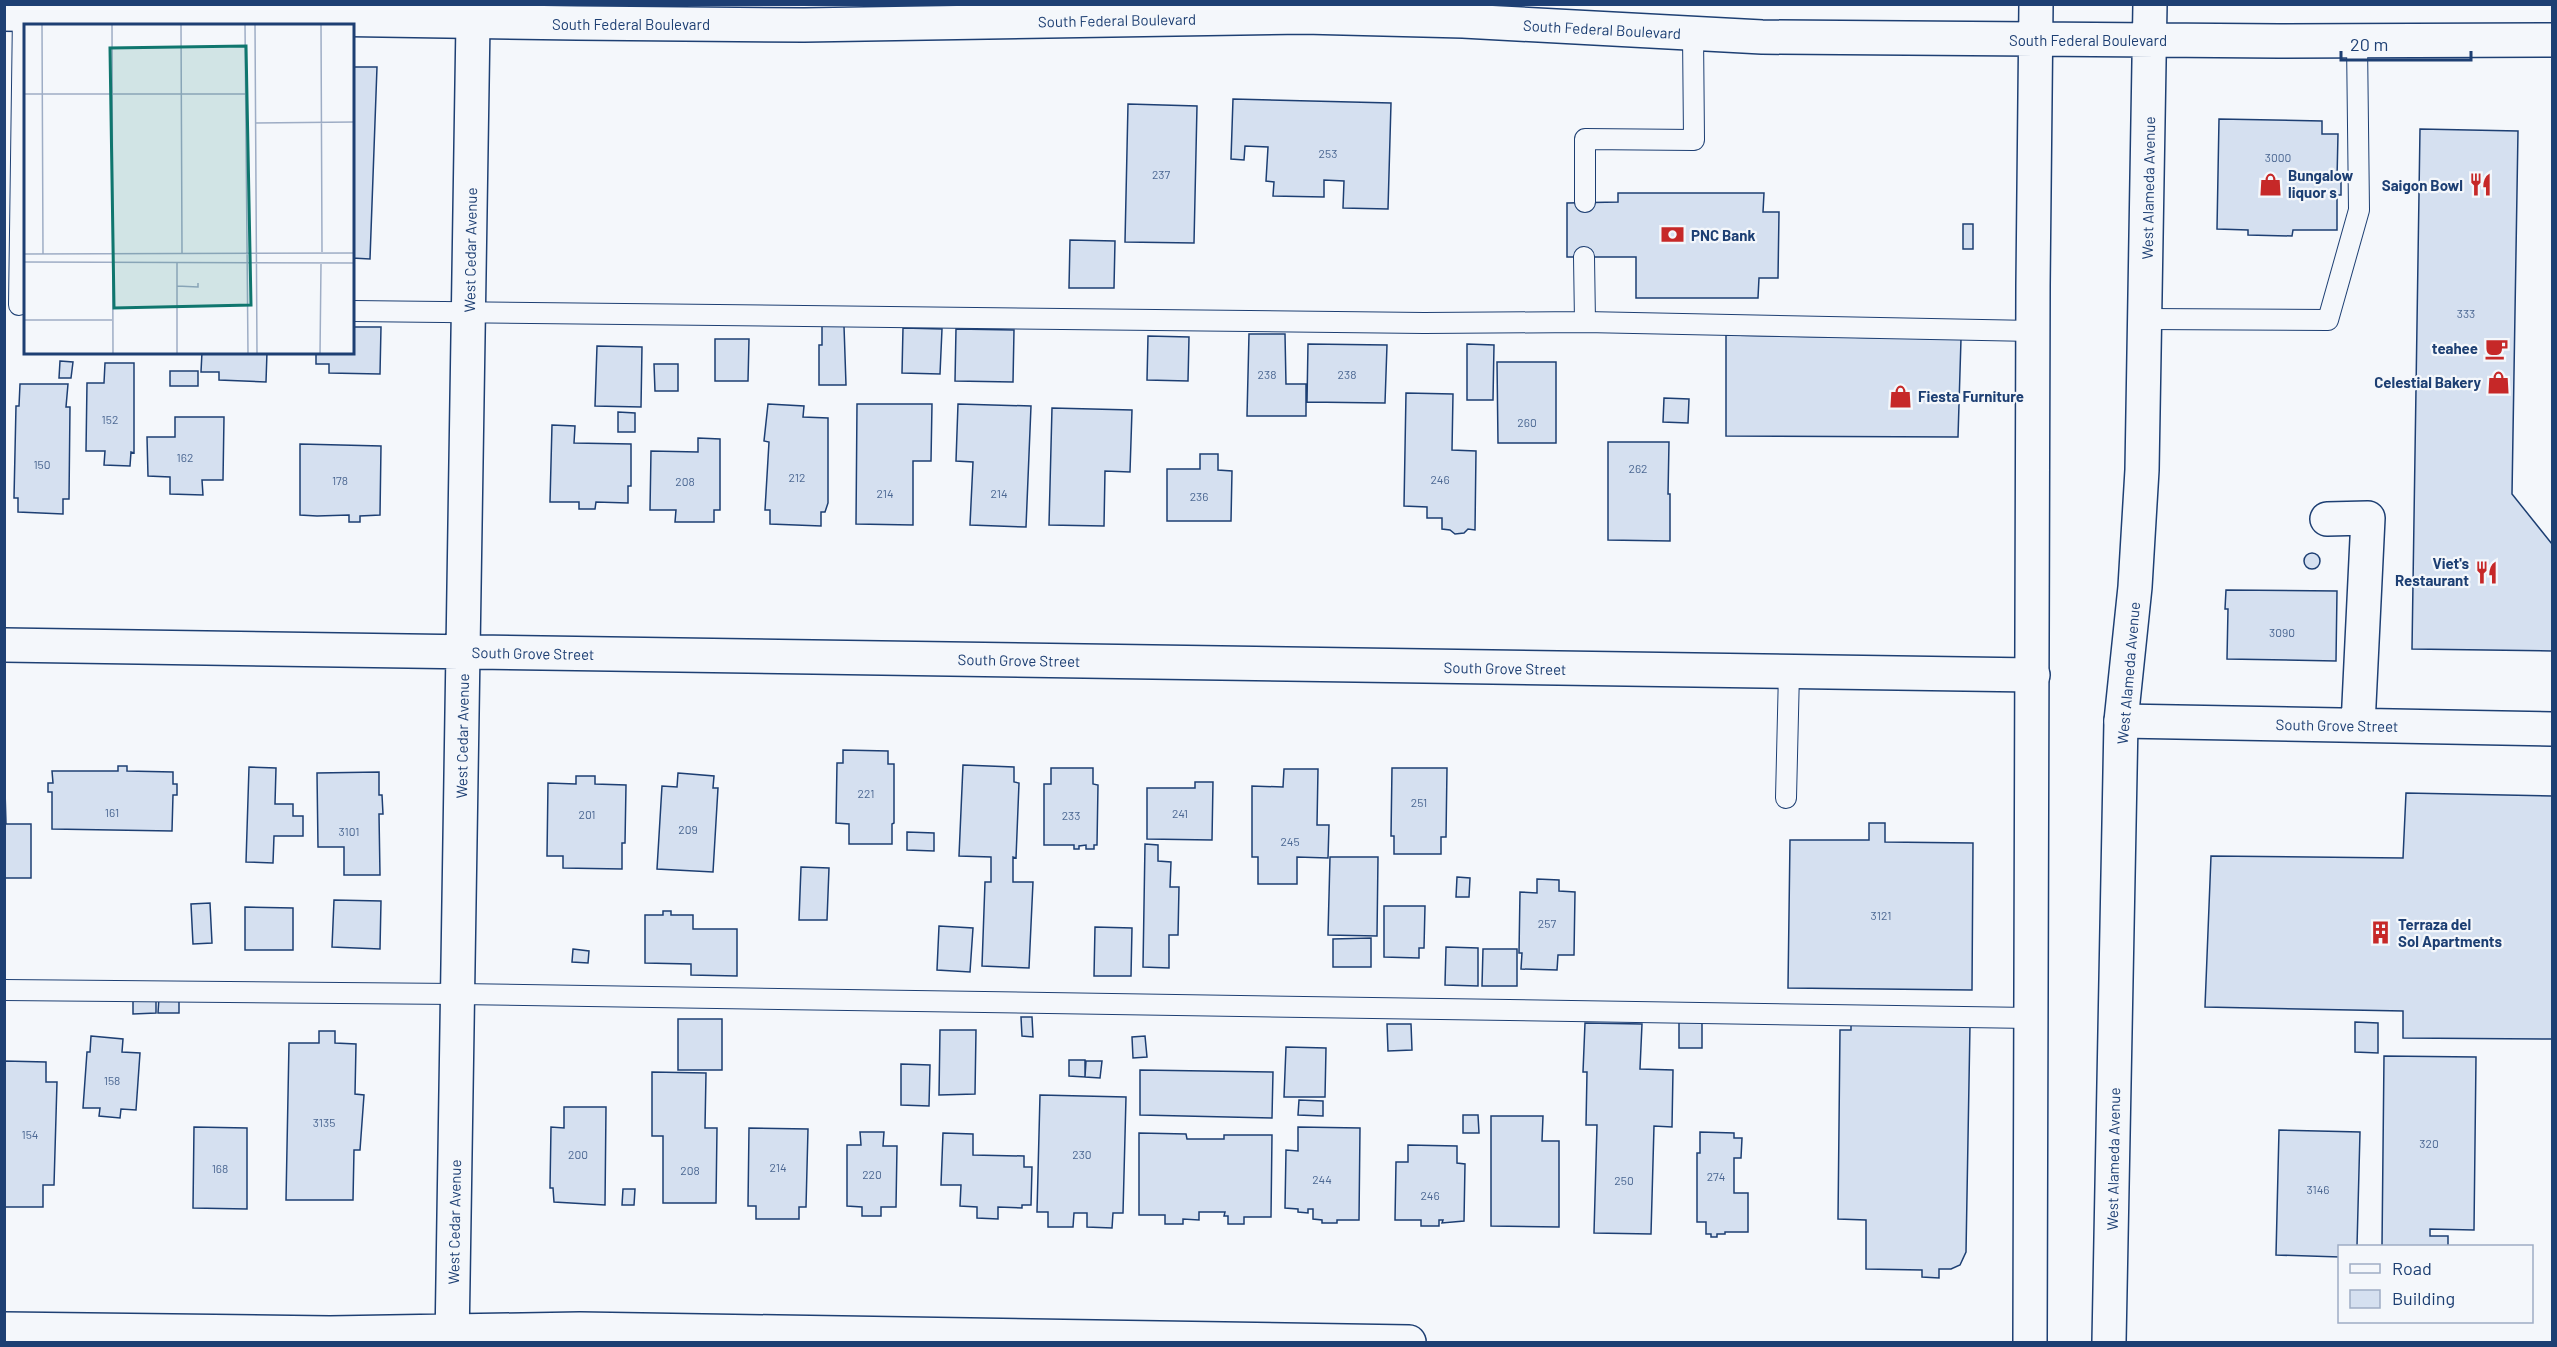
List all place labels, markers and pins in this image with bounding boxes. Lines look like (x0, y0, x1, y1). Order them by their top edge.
place label: Bungalow liquor s (2288, 166, 2353, 201)
shop icon: Bungalow liquor s (2257, 171, 2283, 197)
restaurant icon: Saigon Bowl (2468, 172, 2494, 198)
place label: Saigon Bowl (2382, 176, 2463, 194)
bank icon: PNC Bank (1660, 222, 1686, 248)
place label: PNC Bank (1691, 226, 1755, 244)
cafe icon: teahee (2483, 335, 2509, 361)
place label: teahee (2432, 339, 2478, 357)
shop icon: Celestial Bakery (2486, 369, 2512, 395)
place label: Celestial Bakery (2374, 373, 2481, 391)
shop icon: Fiesta Furniture (1887, 383, 1913, 409)
place label: Fiesta Furniture (1918, 387, 2024, 405)
place label: Viet's Restaurant (2395, 554, 2469, 589)
restaurant icon: Viet's Restaurant (2474, 559, 2500, 585)
place label: Terraza del Sol Apartments (2398, 915, 2503, 950)
building icon: Terraza del Sol Apartments (2367, 920, 2393, 946)

